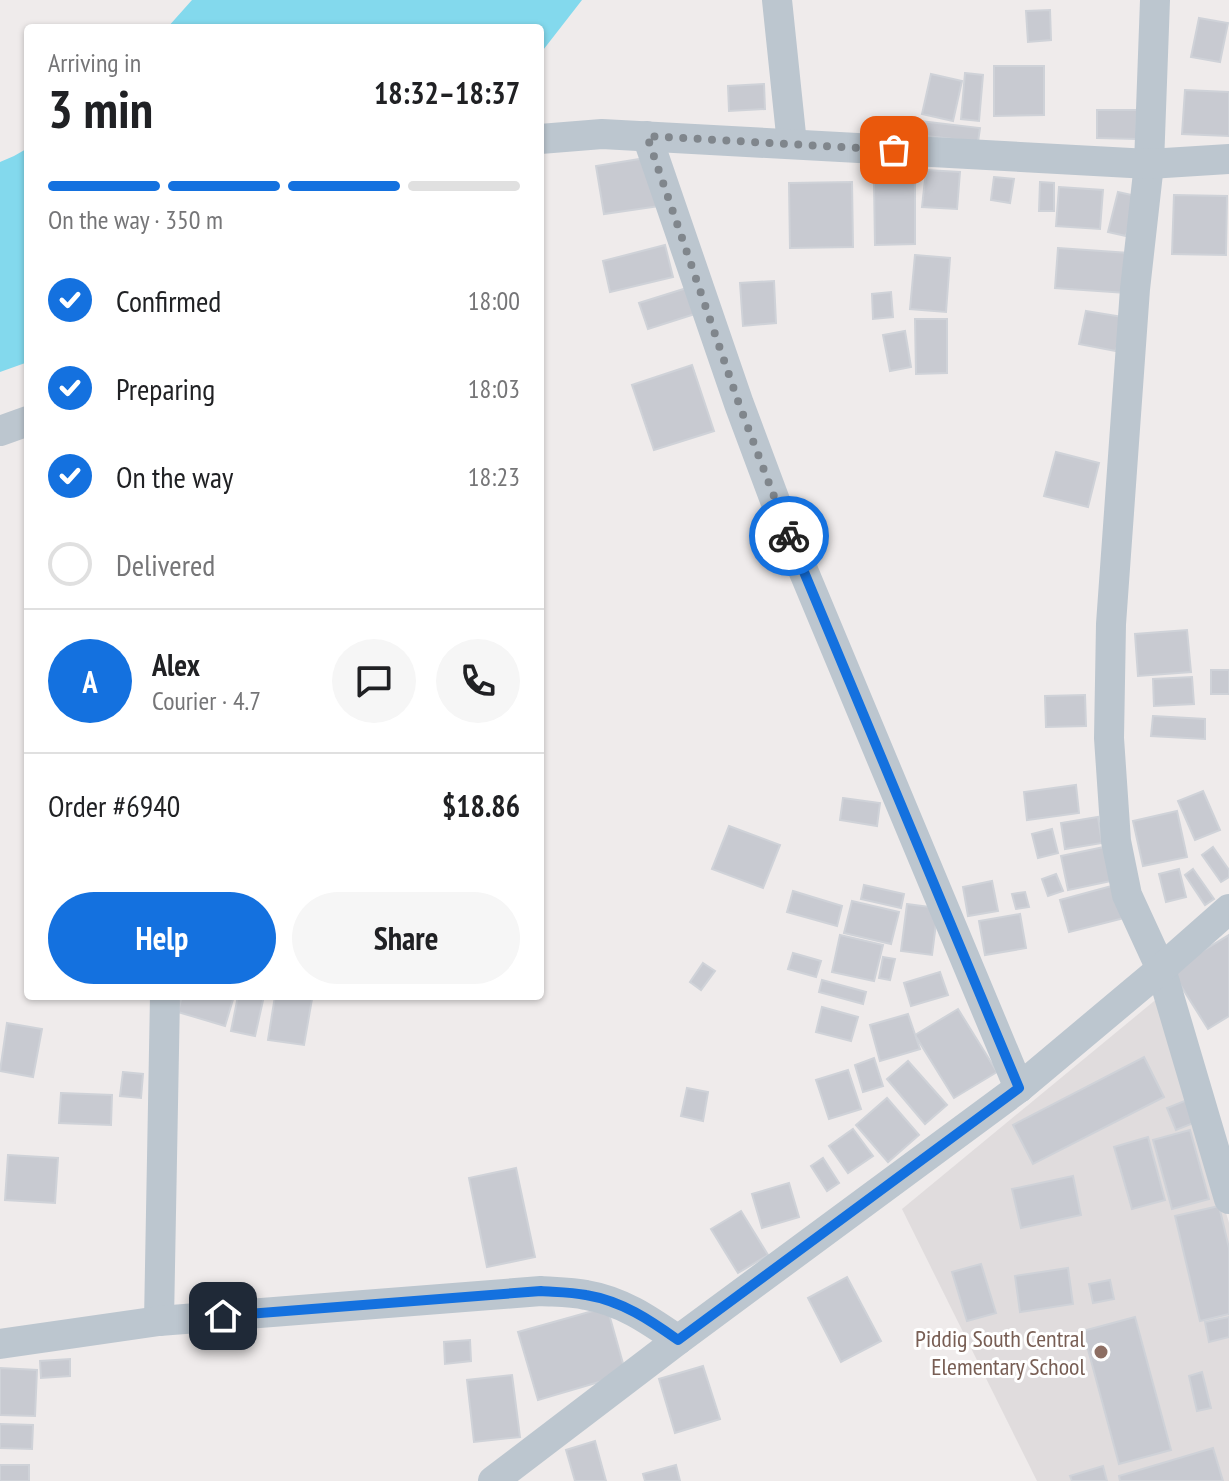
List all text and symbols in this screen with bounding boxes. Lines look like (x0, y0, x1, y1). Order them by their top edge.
text: Arriving in (48, 46, 141, 79)
text: 18:32–18:37 (374, 73, 520, 112)
text: 3 min (48, 75, 153, 142)
pin (860, 116, 928, 184)
icon: bag (872, 128, 916, 172)
text: On the way · 350 m (48, 203, 223, 236)
icon: check (48, 278, 92, 322)
text: Confirmed (116, 281, 221, 320)
text: 18:00 (468, 284, 520, 317)
icon: check (48, 366, 92, 410)
text: Preparing (116, 369, 215, 408)
text: 18:03 (468, 372, 520, 405)
icon: check (48, 454, 92, 498)
text: On the way (116, 457, 233, 496)
text: 18:23 (468, 460, 520, 493)
courier (749, 496, 829, 576)
icon: bike (767, 514, 811, 558)
text: Delivered (116, 545, 215, 584)
button: chat (332, 639, 416, 723)
button: phone (436, 639, 520, 723)
text: Alex (152, 645, 200, 684)
text: A (82, 662, 98, 701)
text: Courier · 4.7 (152, 684, 261, 717)
text: Order #6940 (48, 786, 180, 825)
text: $18.86 (442, 786, 520, 825)
button: Help (48, 892, 276, 984)
button: Share (292, 892, 520, 984)
pin (189, 1282, 257, 1350)
icon: home (201, 1294, 245, 1338)
place label: Piddig South Central Elementary School (915, 1323, 1085, 1382)
marker: Piddig South Central Elementary School (1092, 1343, 1110, 1361)

